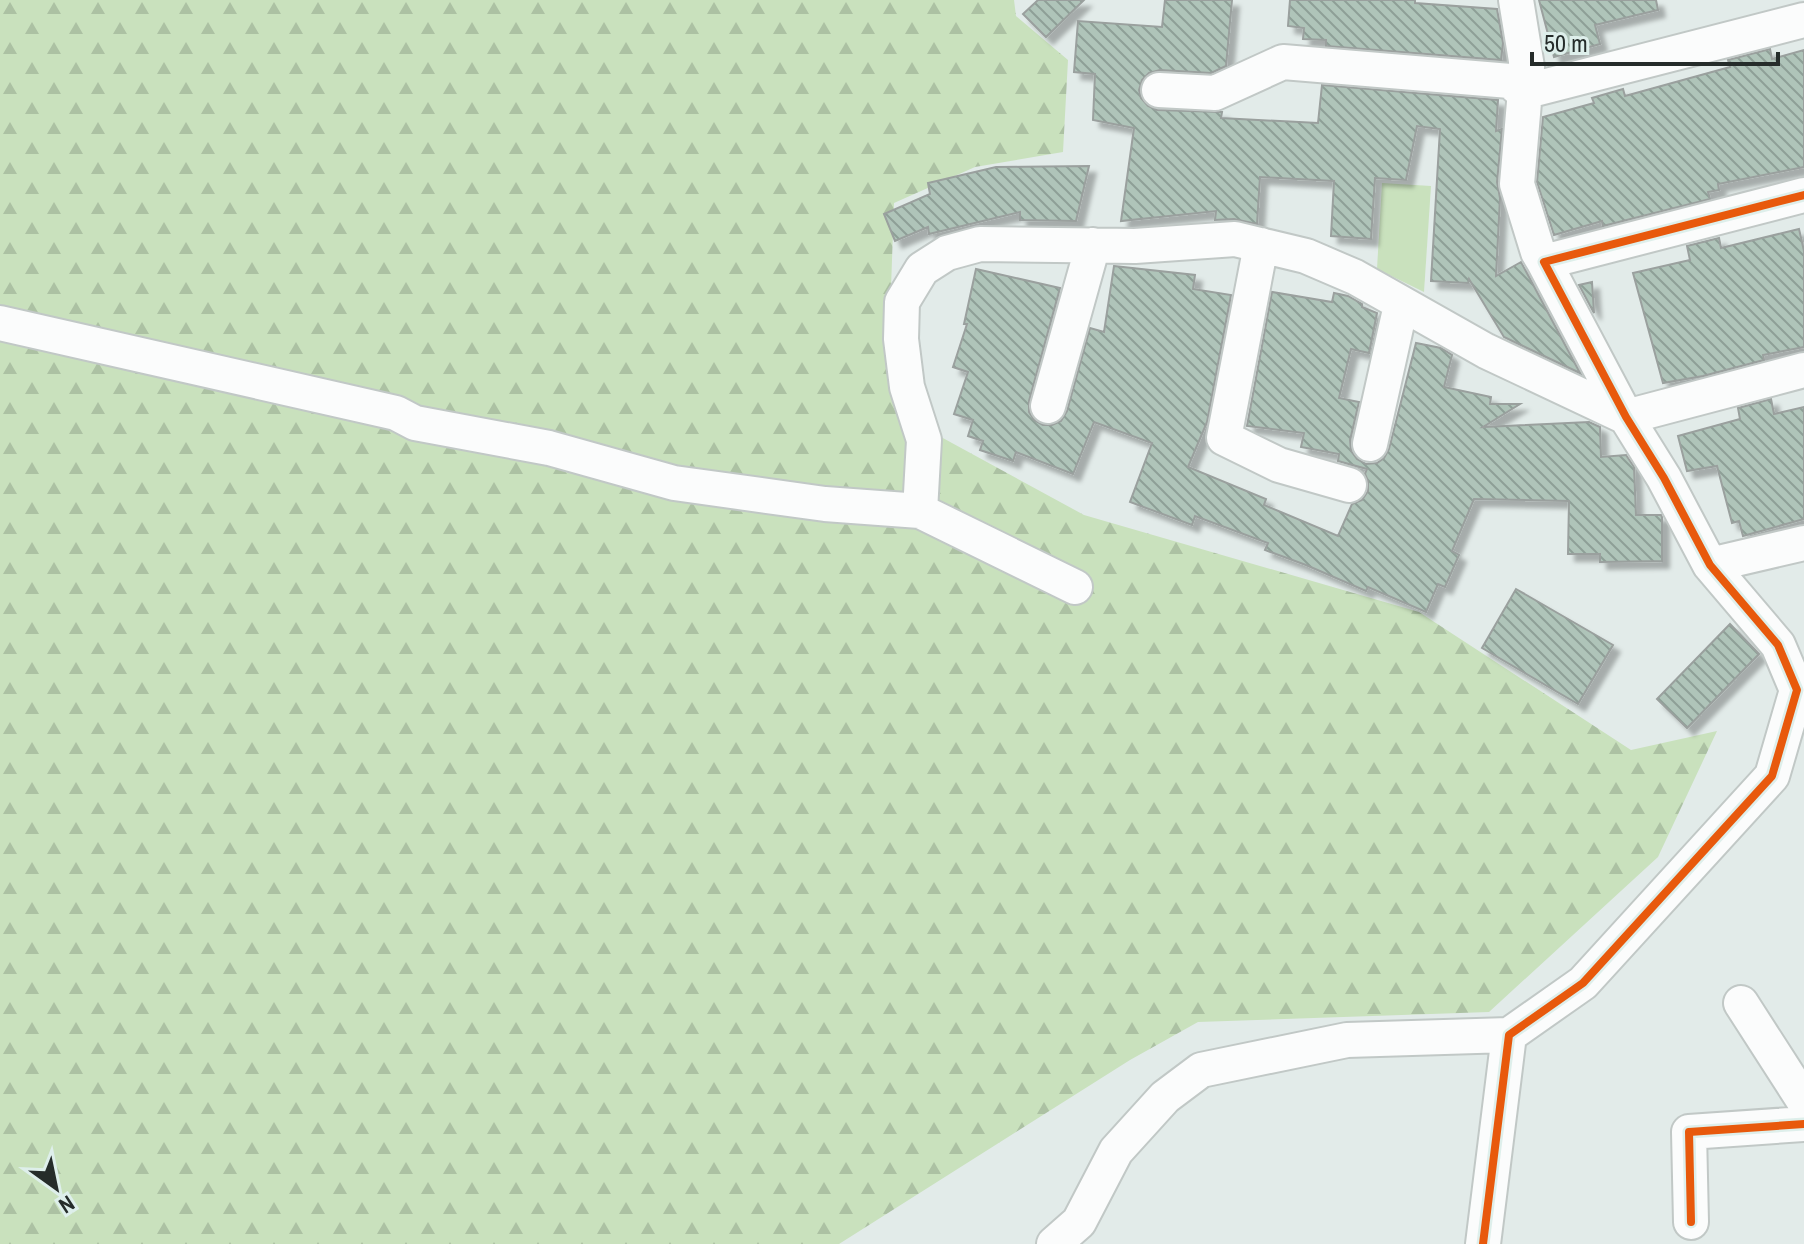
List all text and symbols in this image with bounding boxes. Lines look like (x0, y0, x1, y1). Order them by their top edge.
scale bar (1532, 16, 1778, 66)
text: 50 m (1544, 27, 1588, 59)
north arrow (16, 1148, 96, 1228)
text: N (53, 1189, 81, 1221)

